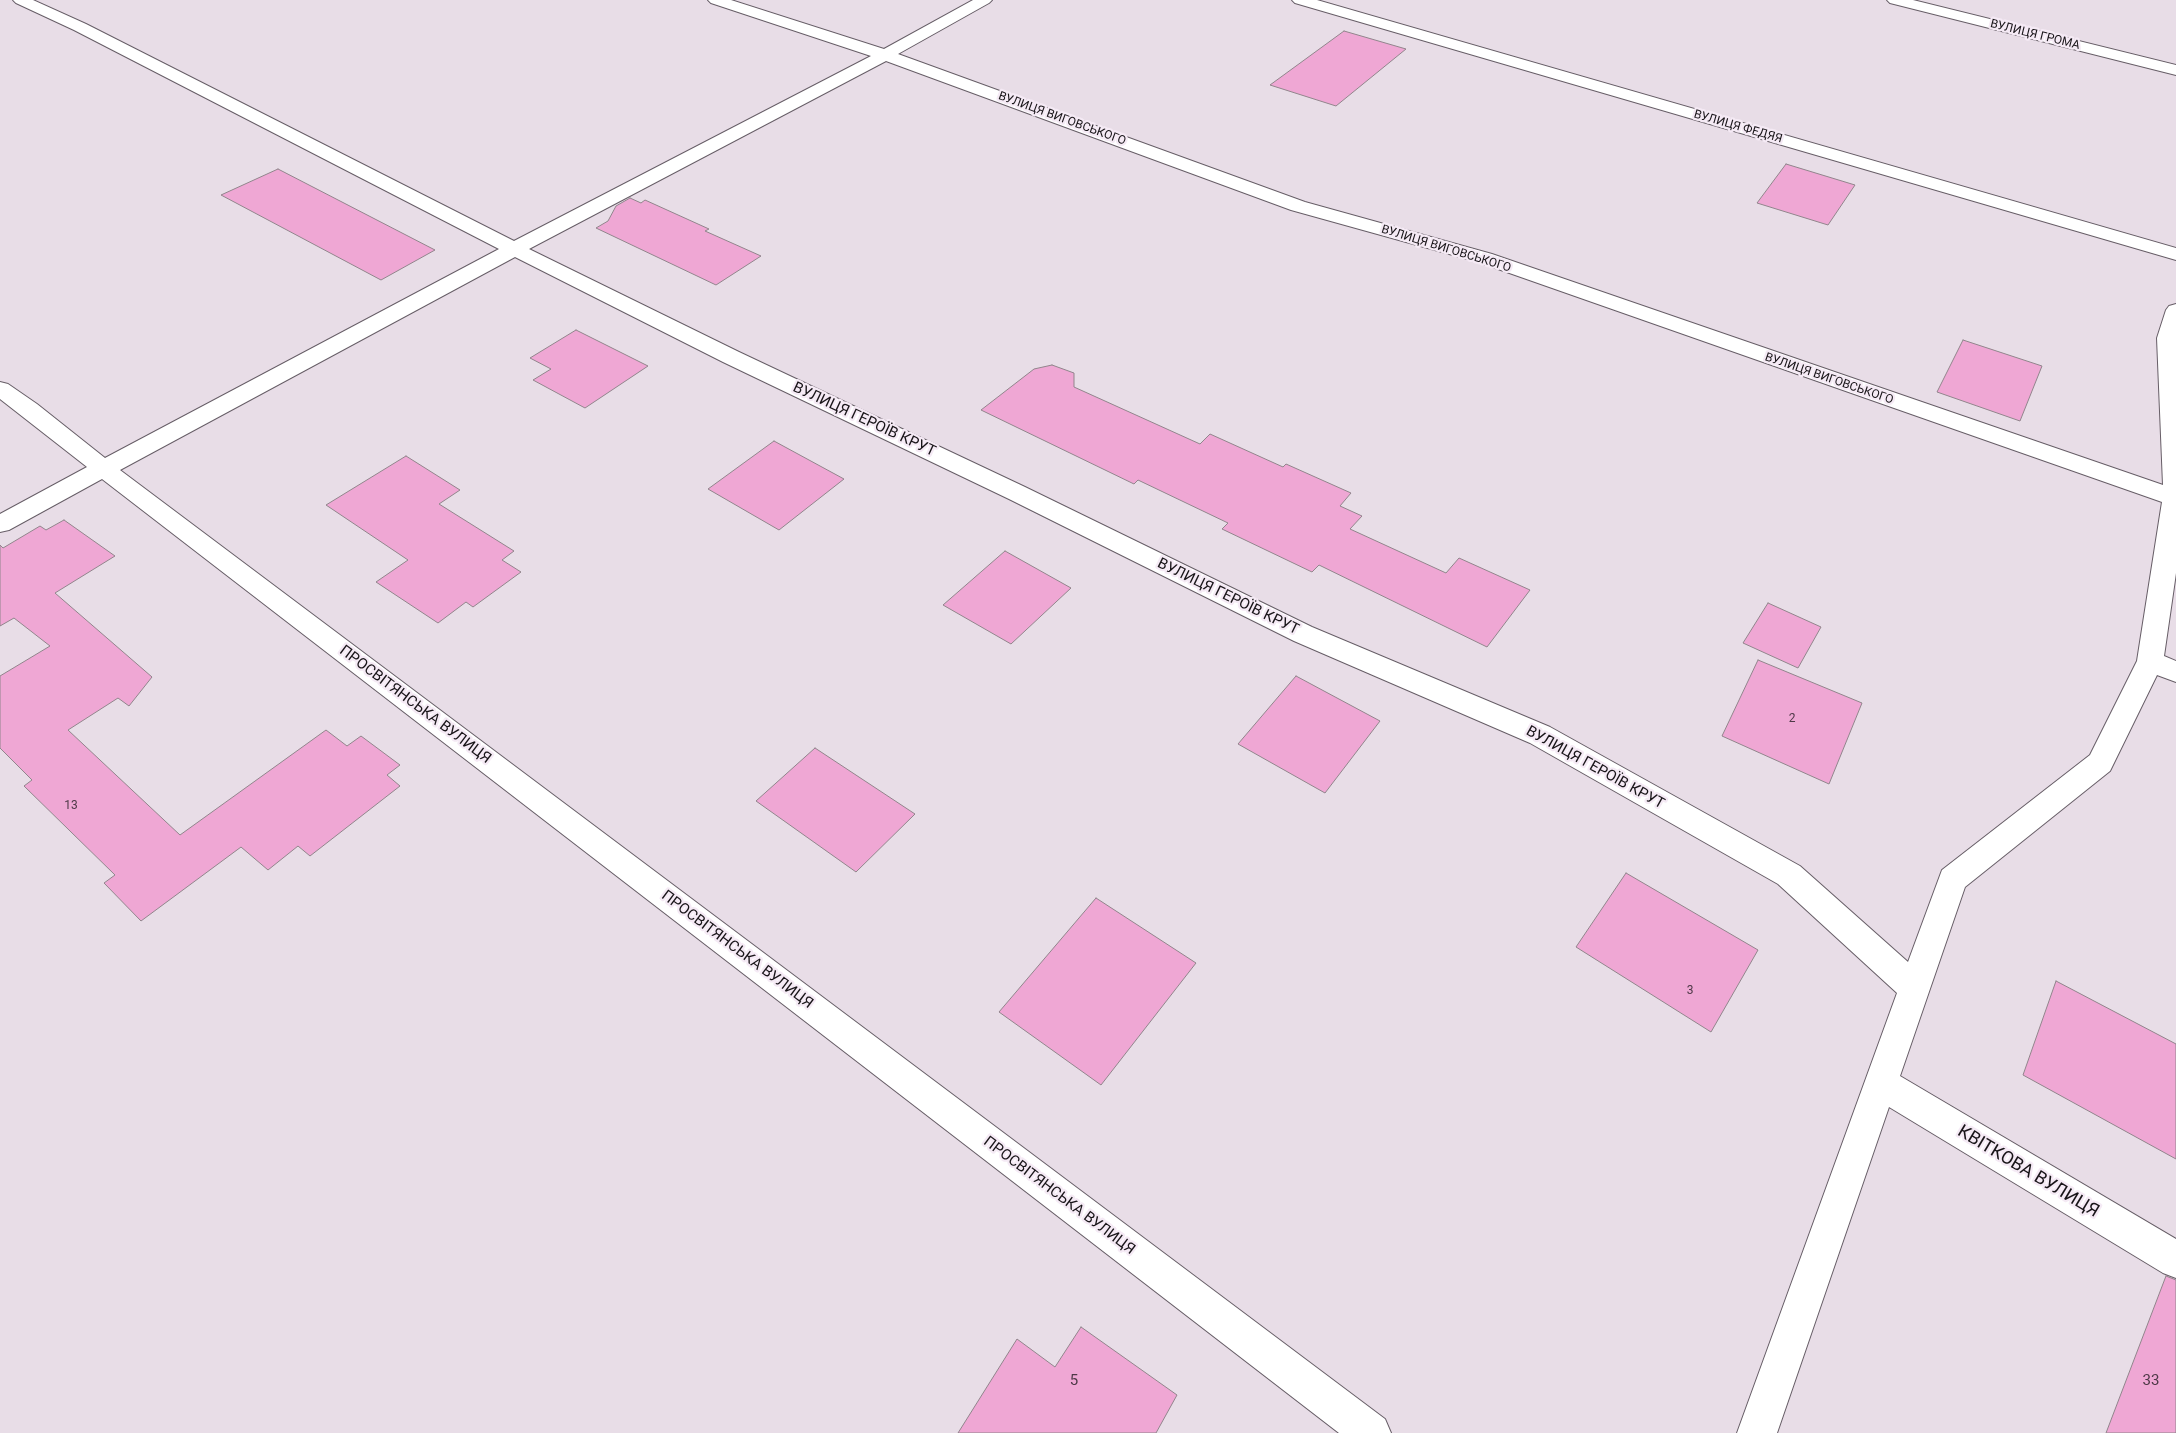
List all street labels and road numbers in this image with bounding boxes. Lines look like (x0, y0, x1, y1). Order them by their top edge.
street label: ВУЛИЦЯ ГРОМА (1989, 17, 2081, 53)
street label: ВУЛИЦЯ ВИГОВСЬКОГО (996, 89, 1128, 149)
street label: ВУЛИЦЯ ФЕДЯЯ (1692, 107, 1784, 147)
street label: ВУЛИЦЯ ВИГОВСЬКОГО (1379, 222, 1513, 276)
street label: ВУЛИЦЯ ВИГОВСЬКОГО (1763, 350, 1895, 408)
street label: ВУЛИЦЯ ГЕРОЇВ КРУТ (790, 379, 938, 461)
street label: ВУЛИЦЯ ГЕРОЇВ КРУТ (1154, 555, 1302, 639)
street label: ПРОСВІТЯНСЬКА ВУЛИЦЯ (336, 642, 494, 768)
street label: ВУЛИЦЯ ГЕРОЇВ КРУТ (1523, 722, 1667, 814)
street label: ПРОСВІТЯНСЬКА ВУЛИЦЯ (658, 887, 816, 1013)
street label: КВІТКОВА ВУЛИЦЯ (1953, 1121, 2103, 1223)
street label: ПРОСВІТЯНСЬКА ВУЛИЦЯ (980, 1133, 1138, 1259)

